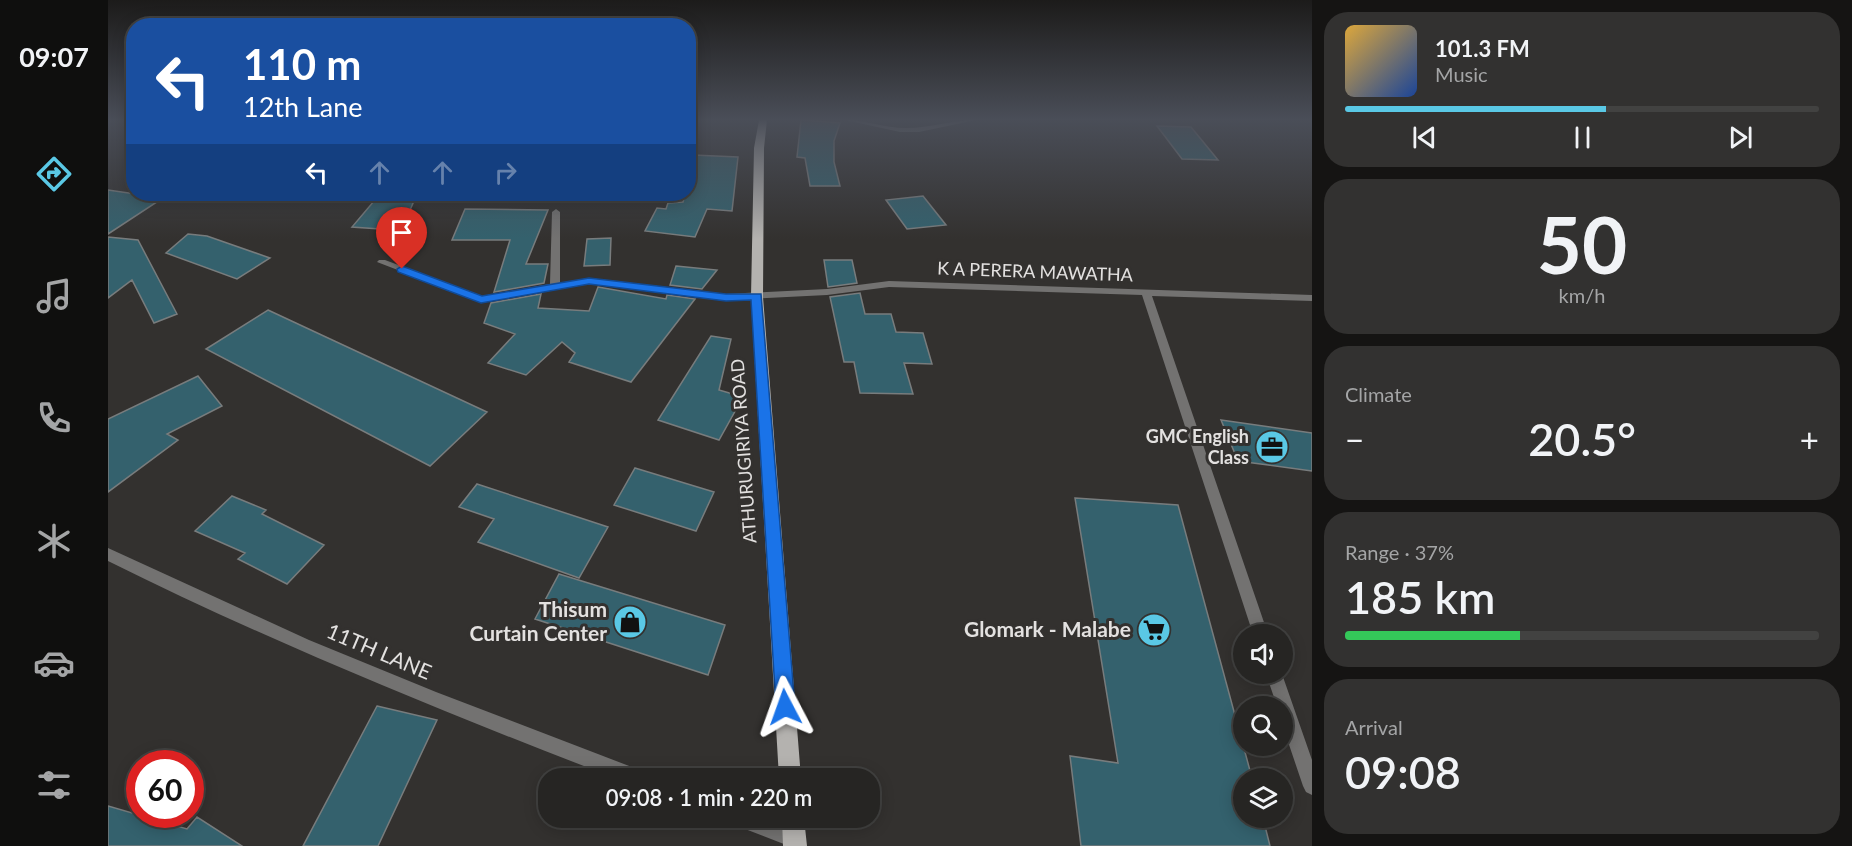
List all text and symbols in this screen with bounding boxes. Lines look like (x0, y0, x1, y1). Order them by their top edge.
text: 101.3 FM (1435, 35, 1530, 62)
text: 110 m (243, 39, 361, 89)
text: 09:07 (19, 40, 89, 73)
icon: left (144, 42, 222, 120)
text: Music (1435, 62, 1488, 86)
text: 12th Lane (243, 90, 363, 123)
icon: previous (1408, 121, 1441, 154)
icon: pause (1566, 121, 1599, 154)
icon: next (1724, 121, 1757, 154)
icon: directions (33, 153, 75, 195)
icon: left (300, 156, 333, 189)
icon: ahead (363, 156, 396, 189)
icon: ahead (426, 156, 459, 189)
icon: right (489, 156, 522, 189)
text: 50 (1537, 197, 1627, 291)
pin (376, 207, 427, 269)
icon: arrive (385, 216, 418, 249)
street label: K A PERERA MAWATHA (937, 257, 1134, 285)
icon: music (33, 275, 75, 317)
text: km/h (1559, 283, 1605, 307)
street label: ATHURUGIRIYA ROAD (726, 358, 760, 544)
text: Climate (1345, 382, 1412, 406)
icon: phone (33, 397, 75, 439)
text: 20.5° (1528, 412, 1636, 466)
text: − (1345, 419, 1364, 459)
text: + (1800, 419, 1819, 459)
place label: GMC English Class (1146, 425, 1249, 468)
office icon: GMC English Class (1254, 429, 1290, 465)
icon: climate (33, 520, 75, 562)
text: Range · 37% (1345, 540, 1454, 564)
text: 185 km (1345, 570, 1495, 624)
place label: Thisum Curtain Center (469, 596, 607, 645)
shop icon: Thisum Curtain Center (612, 604, 648, 640)
supermarket icon: Glomark - Malabe (1136, 612, 1172, 648)
place label: Glomark - Malabe (964, 616, 1131, 641)
street label: 11TH LANE (323, 617, 436, 684)
map controls (1233, 624, 1293, 828)
button: sound (1233, 624, 1293, 684)
icon: car (33, 642, 75, 684)
position arrow (753, 675, 817, 739)
button: search (1233, 696, 1293, 756)
text: Arrival (1345, 715, 1403, 739)
text: 09:08 (1345, 745, 1461, 799)
speed limit sign: 60 (126, 750, 204, 828)
icon: filters (33, 764, 75, 806)
button: layers (1233, 768, 1293, 828)
text: 09:08 · 1 min · 220 m (606, 784, 812, 811)

